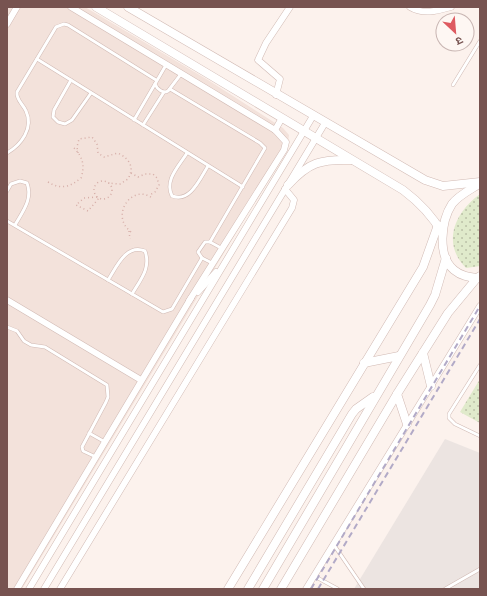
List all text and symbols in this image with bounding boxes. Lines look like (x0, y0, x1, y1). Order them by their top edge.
north arrow (435, 12, 475, 52)
text: उ (453, 34, 464, 47)

